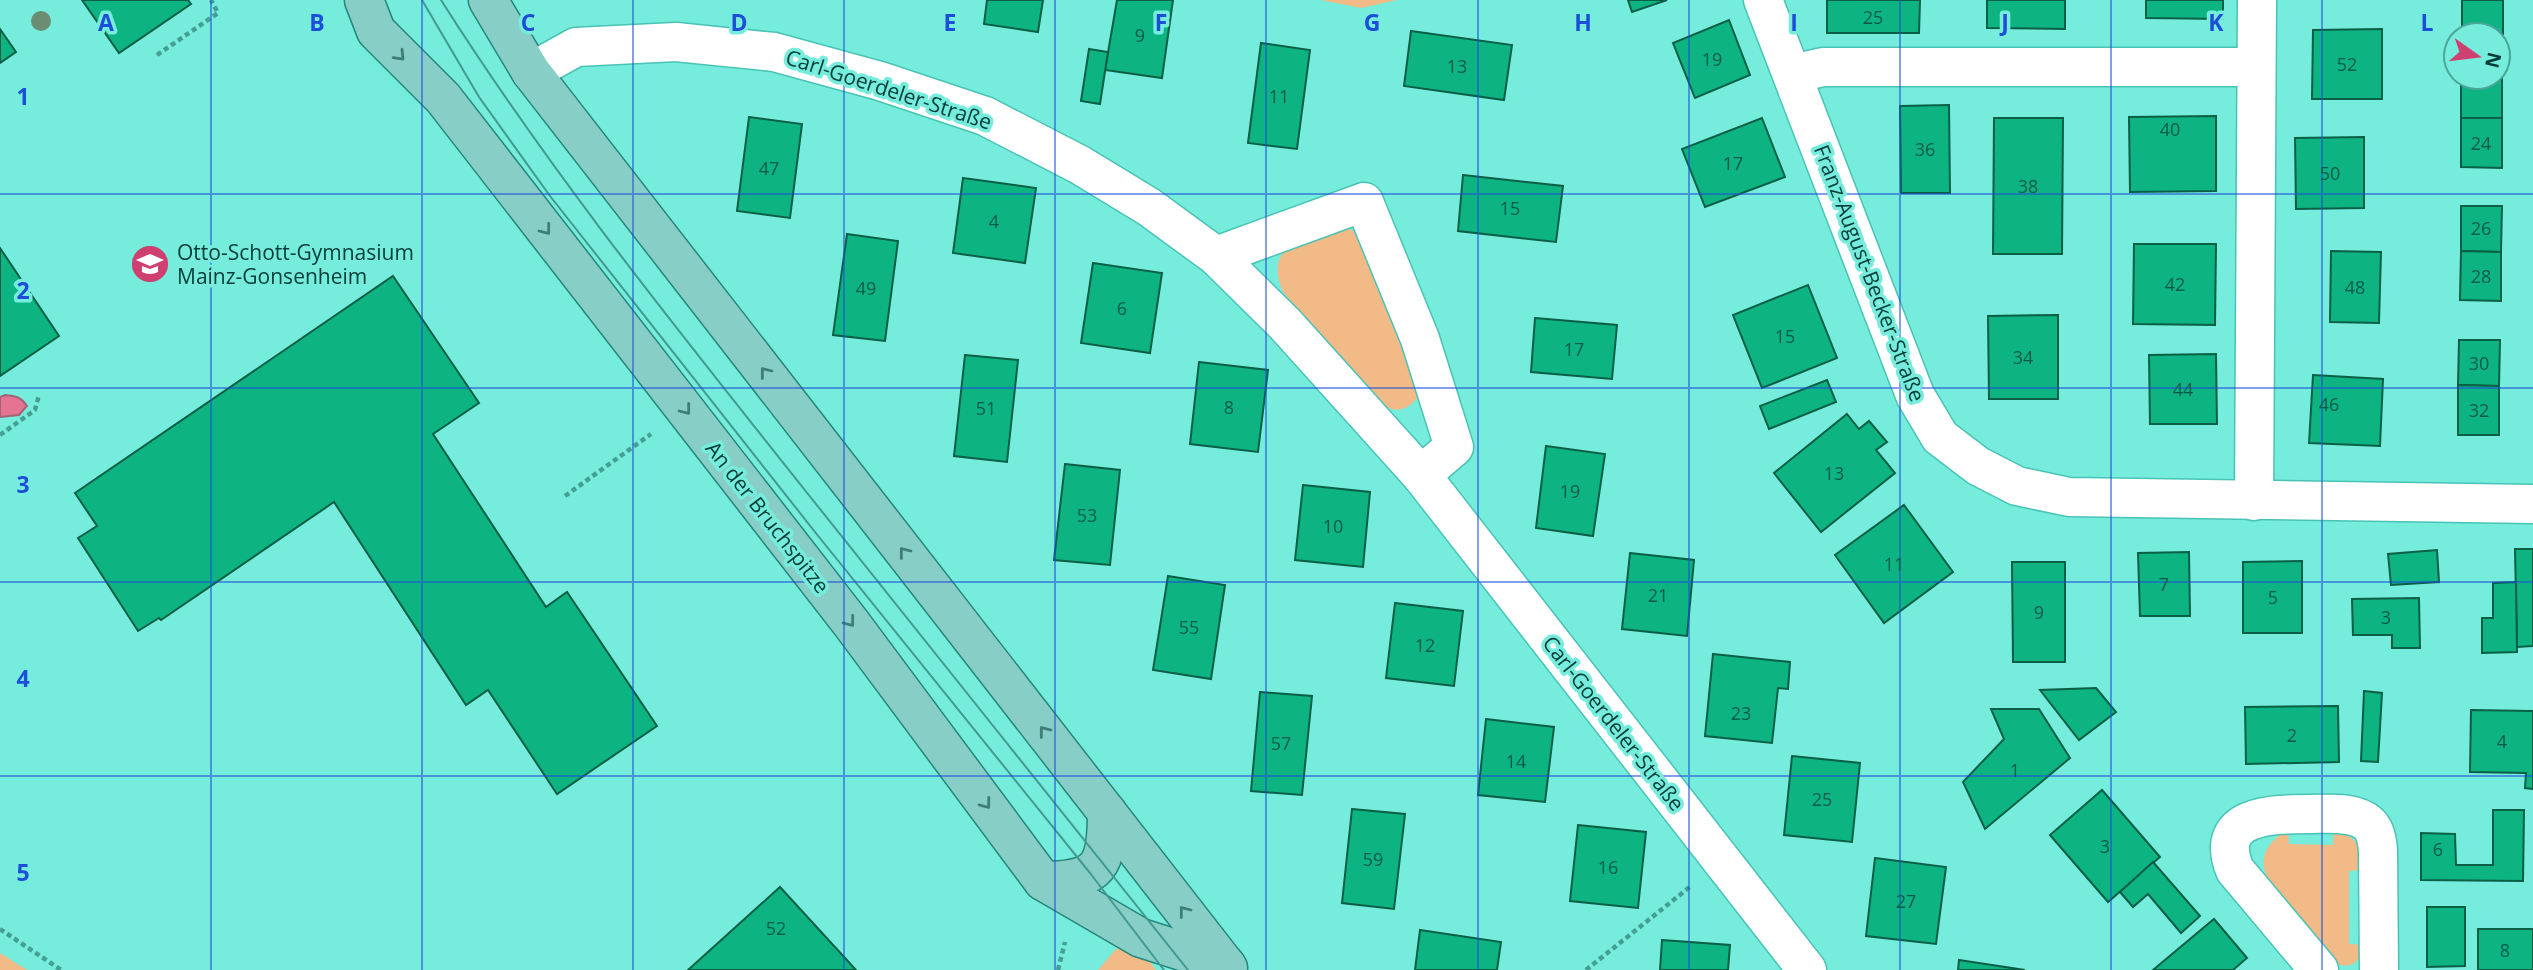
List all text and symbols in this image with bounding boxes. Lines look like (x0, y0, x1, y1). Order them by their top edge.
house number: 25 (1863, 5, 1883, 29)
text: A (98, 6, 114, 38)
text: B (309, 6, 325, 38)
text: C (521, 6, 535, 38)
text: D (730, 6, 748, 38)
text: E (944, 6, 956, 38)
text: F (1155, 6, 1167, 38)
text: G (1364, 6, 1380, 38)
text: H (1574, 6, 1592, 38)
text: I (1790, 6, 1798, 38)
text: J (1999, 6, 2009, 38)
text: K (2208, 6, 2224, 38)
text: L (2421, 6, 2434, 38)
north arrow (2442, 21, 2512, 91)
house number: 9 (1135, 23, 1145, 47)
street label: Carl-Goerdeler-Straße (782, 42, 996, 136)
house number: 19 (1702, 47, 1722, 71)
one-way arrow (392, 48, 405, 61)
text: N (2479, 49, 2508, 71)
house number: 52 (2337, 52, 2357, 76)
house number: 13 (1447, 54, 1467, 78)
text: 1 (16, 80, 30, 112)
house number: 11 (1269, 84, 1289, 108)
house number: 40 (2160, 117, 2180, 141)
house number: 24 (2471, 131, 2491, 155)
house number: 36 (1915, 137, 1935, 161)
street label: Franz-August-Becker-Straße (1808, 141, 1932, 405)
house number: 17 (1723, 151, 1743, 175)
house number: 47 (759, 156, 779, 180)
house number: 50 (2320, 161, 2340, 185)
house number: 38 (2018, 174, 2038, 198)
house number: 15 (1500, 196, 1520, 220)
house number: 4 (989, 209, 999, 233)
house number: 26 (2471, 216, 2491, 240)
one-way arrow (538, 222, 551, 235)
place label: Otto-Schott-Gymnasium Mainz-Gonsenheim (177, 238, 414, 290)
school or university icon: Otto-Schott-Gymnasium Mainz-Gonsenheim (129, 243, 171, 285)
house number: 28 (2471, 264, 2491, 288)
house number: 42 (2165, 272, 2185, 296)
text: 2 (16, 274, 30, 306)
house number: 48 (2345, 275, 2365, 299)
house number: 49 (856, 276, 876, 300)
house number: 6 (1117, 296, 1127, 320)
house number: 15 (1775, 324, 1795, 348)
house number: 17 (1564, 337, 1584, 361)
house number: 34 (2013, 345, 2033, 369)
house number: 30 (2469, 351, 2489, 375)
one-way arrow (760, 367, 773, 380)
house number: 44 (2173, 377, 2193, 401)
house number: 46 (2319, 392, 2339, 416)
house number: 8 (1224, 395, 1234, 419)
house number: 51 (976, 396, 996, 420)
house number: 32 (2469, 398, 2489, 422)
one-way arrow (677, 402, 690, 414)
street label: An der Bruchspitze (700, 435, 836, 599)
house number: 13 (1824, 461, 1844, 485)
text: 3 (16, 468, 30, 500)
house number: 19 (1560, 479, 1580, 503)
house number: 53 (1077, 503, 1097, 527)
house number: 10 (1323, 514, 1343, 538)
one-way arrow (900, 547, 913, 559)
house number: 11 (1884, 552, 1904, 576)
house number: 7 (2159, 572, 2169, 596)
house number: 21 (1648, 583, 1668, 607)
house number: 5 (2268, 585, 2278, 609)
house number: 9 (2034, 600, 2044, 624)
house number: 3 (2381, 605, 2391, 629)
one-way arrow (841, 614, 854, 627)
house number: 55 (1179, 615, 1199, 639)
street label: Carl-Goerdeler-Straße (1537, 630, 1691, 816)
house number: 12 (1415, 633, 1435, 657)
text: 4 (16, 662, 30, 694)
house number: 23 (1731, 701, 1751, 725)
house number: 2 (2287, 723, 2297, 747)
one-way arrow (1040, 726, 1053, 739)
house number: 4 (2497, 729, 2507, 753)
house number: 57 (1271, 731, 1291, 755)
house number: 14 (1506, 749, 1526, 773)
house number: 1 (2010, 758, 2020, 782)
house number: 25 (1812, 787, 1832, 811)
one-way arrow (978, 796, 991, 809)
house number: 3 (2100, 834, 2110, 858)
house number: 6 (2433, 837, 2443, 861)
house number: 59 (1363, 847, 1383, 871)
house number: 16 (1598, 855, 1618, 879)
text: 5 (16, 856, 30, 888)
house number: 27 (1896, 889, 1916, 913)
one-way arrow (1179, 906, 1192, 919)
house number: 52 (766, 916, 786, 940)
house number: 8 (2500, 938, 2510, 962)

